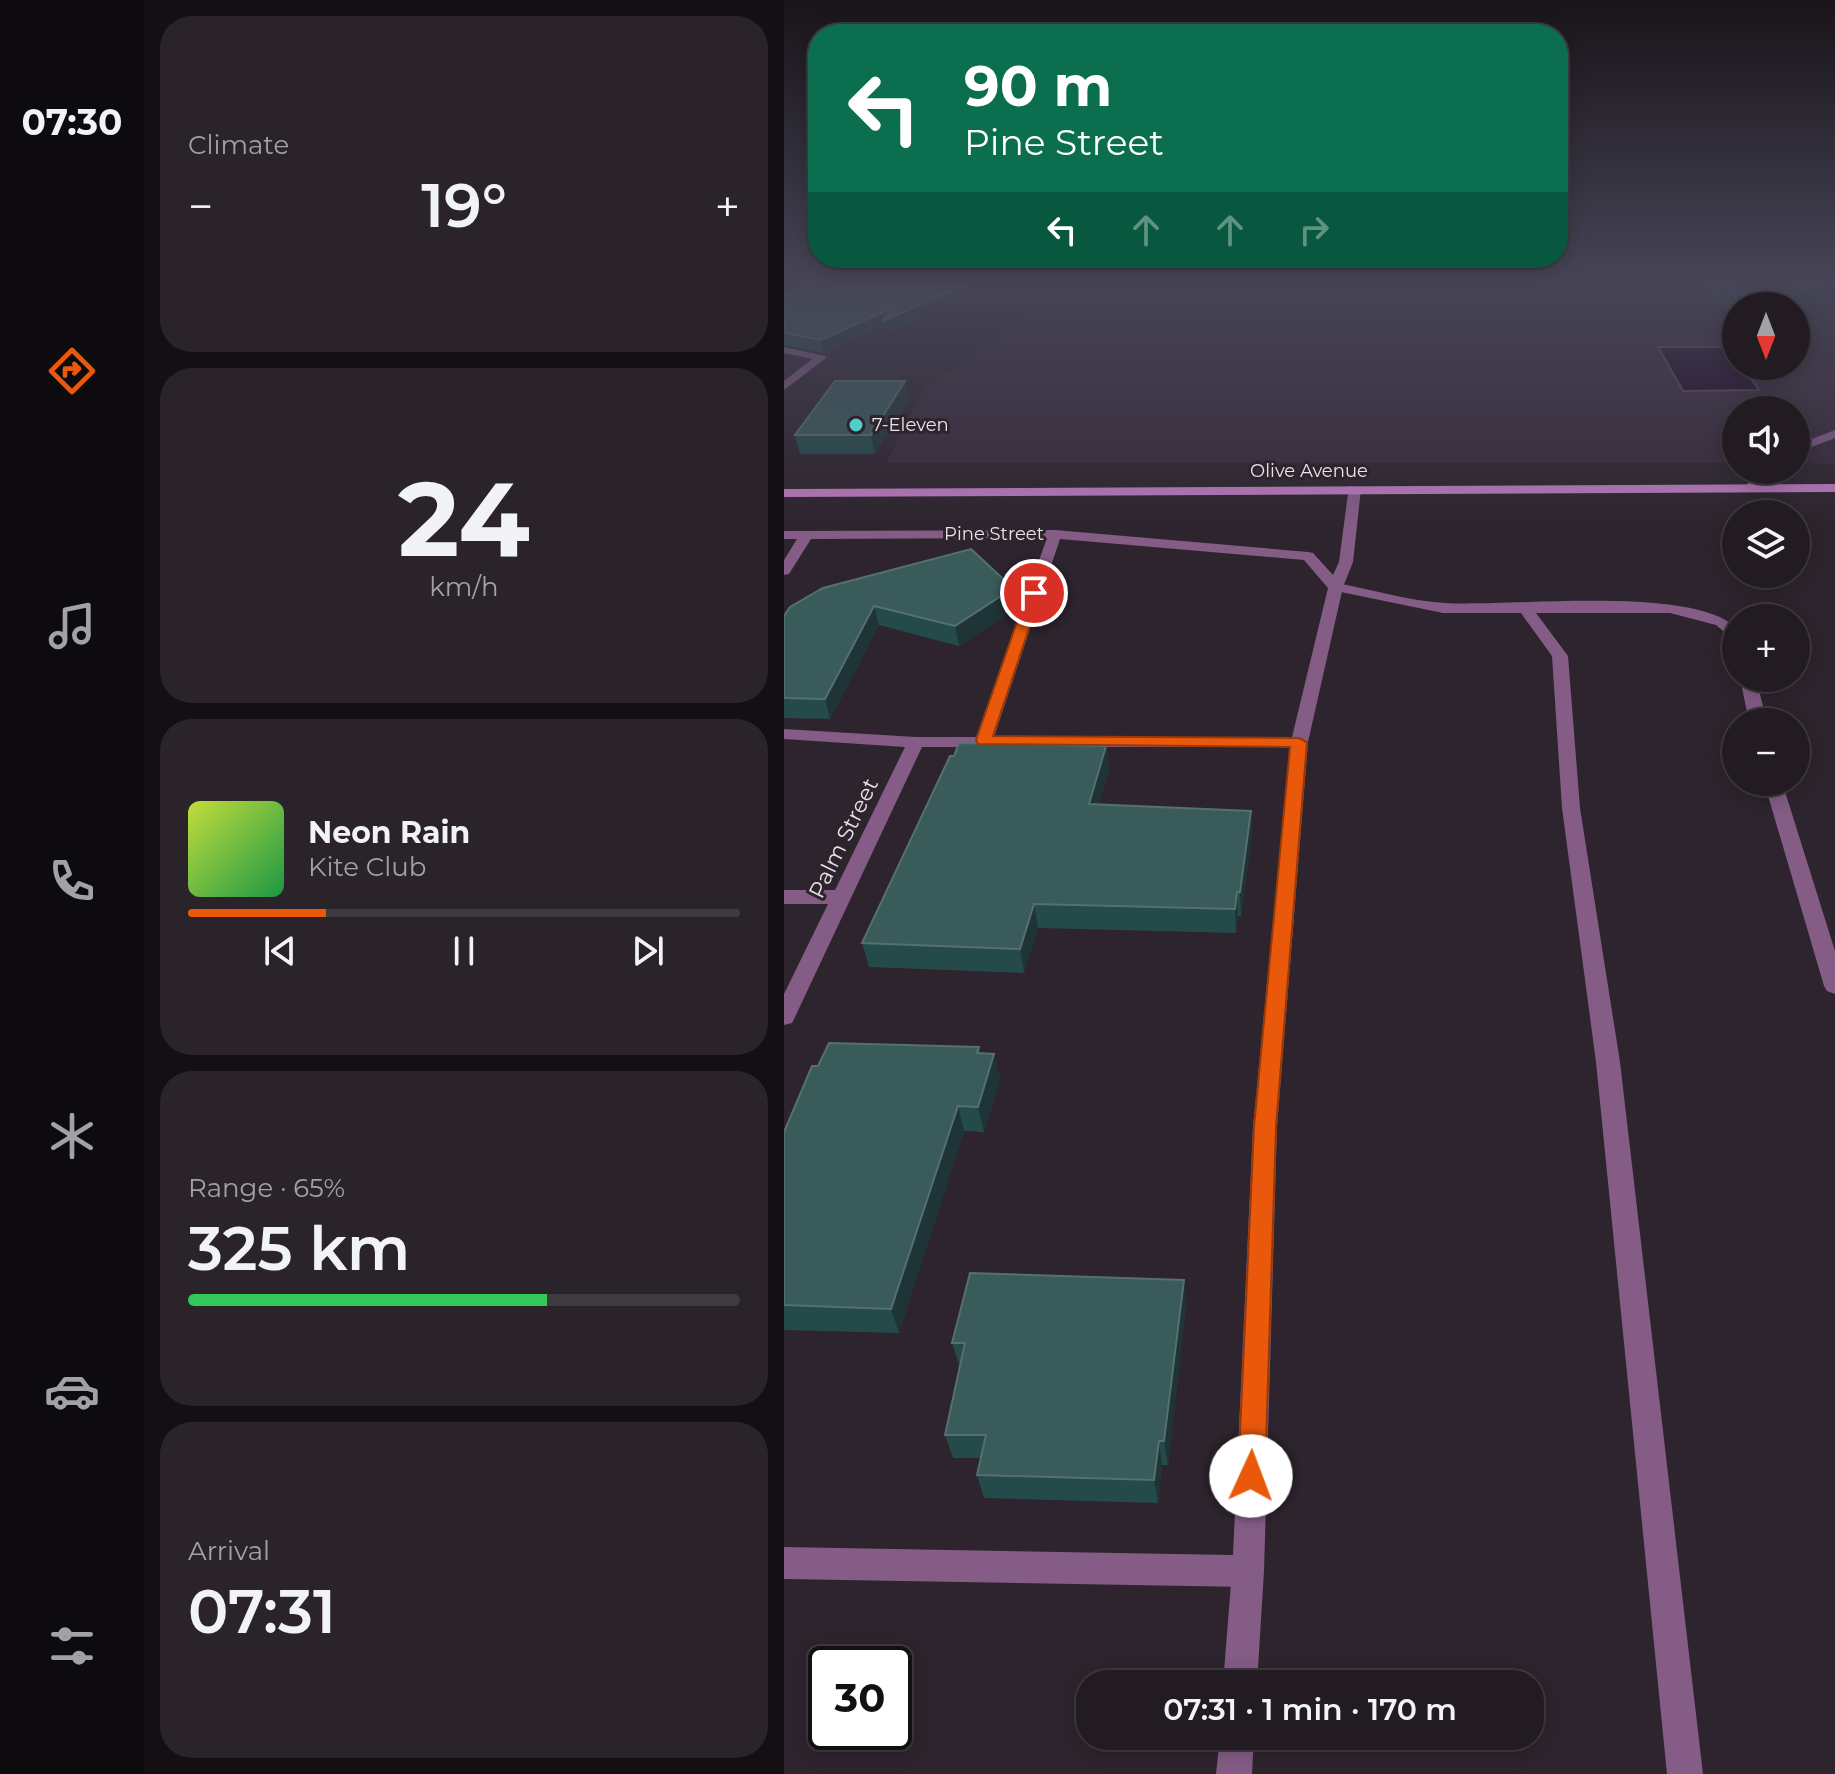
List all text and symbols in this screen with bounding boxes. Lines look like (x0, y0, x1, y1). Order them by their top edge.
text: 90 m (964, 52, 1112, 120)
icon: left (832, 56, 936, 160)
text: 07:30 (21, 100, 123, 144)
text: Pine Street (964, 120, 1164, 164)
text: Climate (188, 129, 289, 161)
text: 19° (421, 169, 507, 242)
text: − (188, 179, 213, 233)
text: + (715, 179, 740, 233)
icon: left (1040, 208, 1084, 252)
icon: ahead (1124, 208, 1168, 252)
icon: ahead (1208, 208, 1252, 252)
icon: right (1292, 208, 1336, 252)
north arrow (1722, 292, 1810, 380)
map controls (1722, 292, 1810, 796)
icon: directions (44, 343, 100, 399)
button: sound (1722, 396, 1810, 484)
place label: 7-Eleven (872, 414, 949, 436)
marker: 7-Eleven (847, 416, 865, 434)
text: 24 (398, 455, 530, 582)
street label: Olive Avenue (1250, 460, 1368, 482)
button: layers (1722, 500, 1810, 588)
street label: Pine Street (944, 523, 1044, 545)
pin (1000, 559, 1068, 627)
text: km/h (429, 571, 499, 603)
icon: arrive (1012, 571, 1056, 615)
icon: music (44, 598, 100, 654)
button: + (1722, 604, 1810, 692)
button: − (1722, 708, 1810, 796)
street label: Palm Street (803, 774, 884, 903)
text: Neon Rain (308, 814, 470, 851)
text: Kite Club (308, 851, 426, 883)
icon: phone (44, 853, 100, 909)
icon: previous (258, 929, 302, 973)
icon: pause (442, 929, 486, 973)
icon: next (626, 929, 670, 973)
icon: climate (44, 1108, 100, 1164)
text: Range · 65% (188, 1172, 345, 1204)
text: 325 km (188, 1212, 410, 1285)
icon: car (44, 1363, 100, 1419)
position arrow (1209, 1434, 1293, 1518)
text: Arrival (188, 1535, 270, 1567)
text: 07:31 (188, 1575, 336, 1648)
icon: filters (44, 1618, 100, 1674)
speed limit sign: 30 (808, 1646, 912, 1750)
text: 07:31 · 1 min · 170 m (1163, 1691, 1457, 1728)

